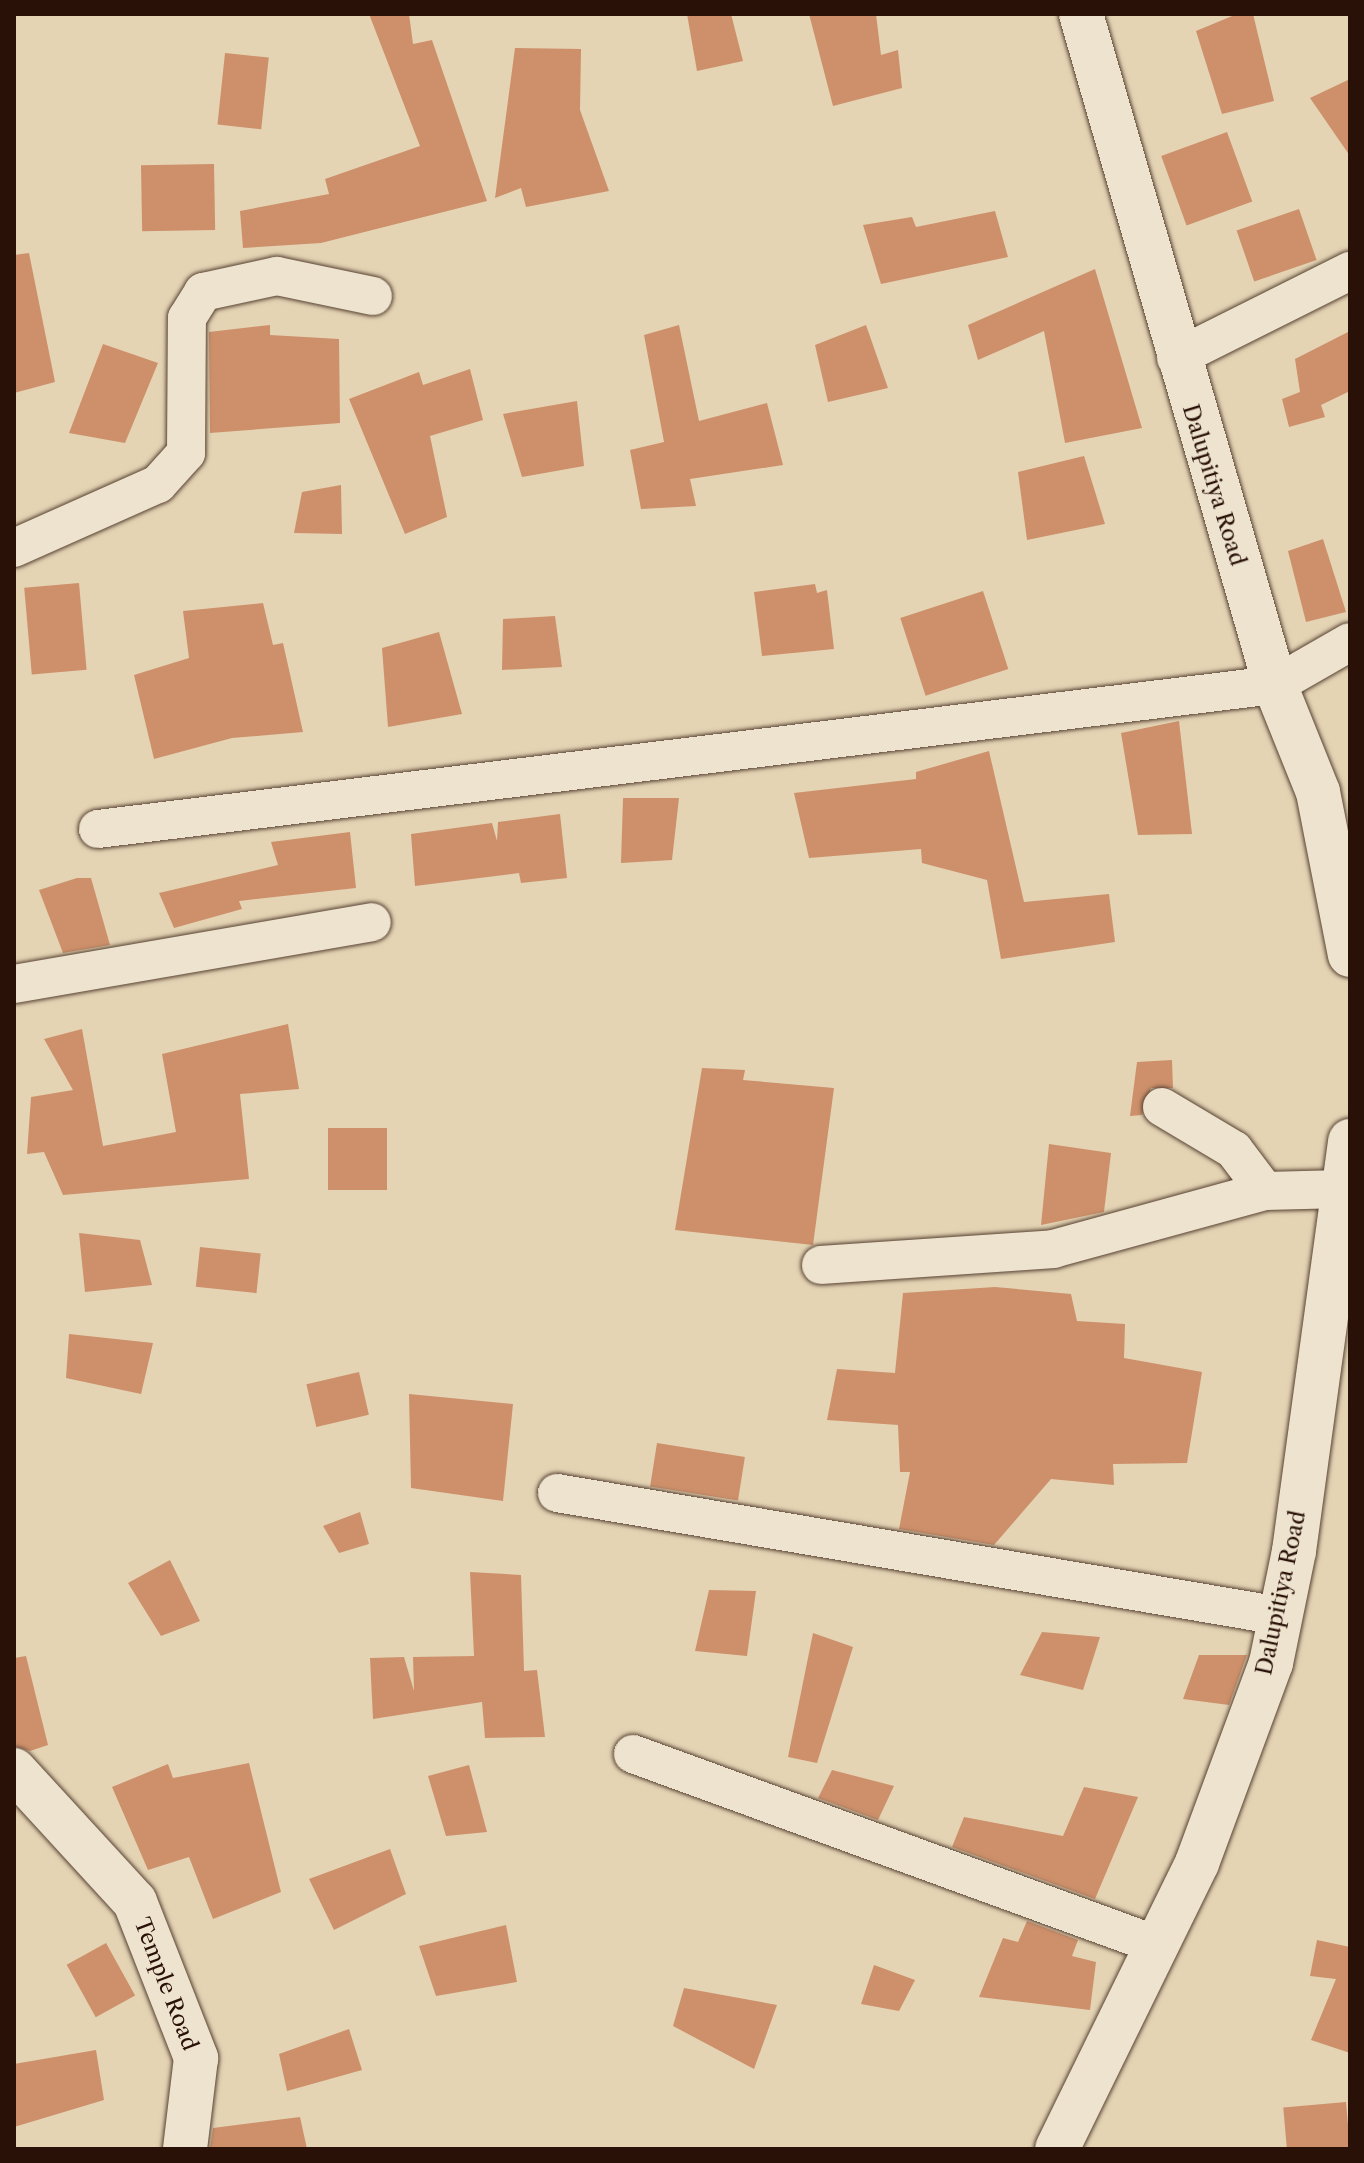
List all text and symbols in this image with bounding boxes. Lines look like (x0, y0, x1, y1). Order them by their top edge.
street label: Dalupitiya Road (1177, 401, 1251, 569)
street label: Dalupitiya Road (1251, 1508, 1311, 1678)
street label: Temple Road (129, 1914, 203, 2054)

